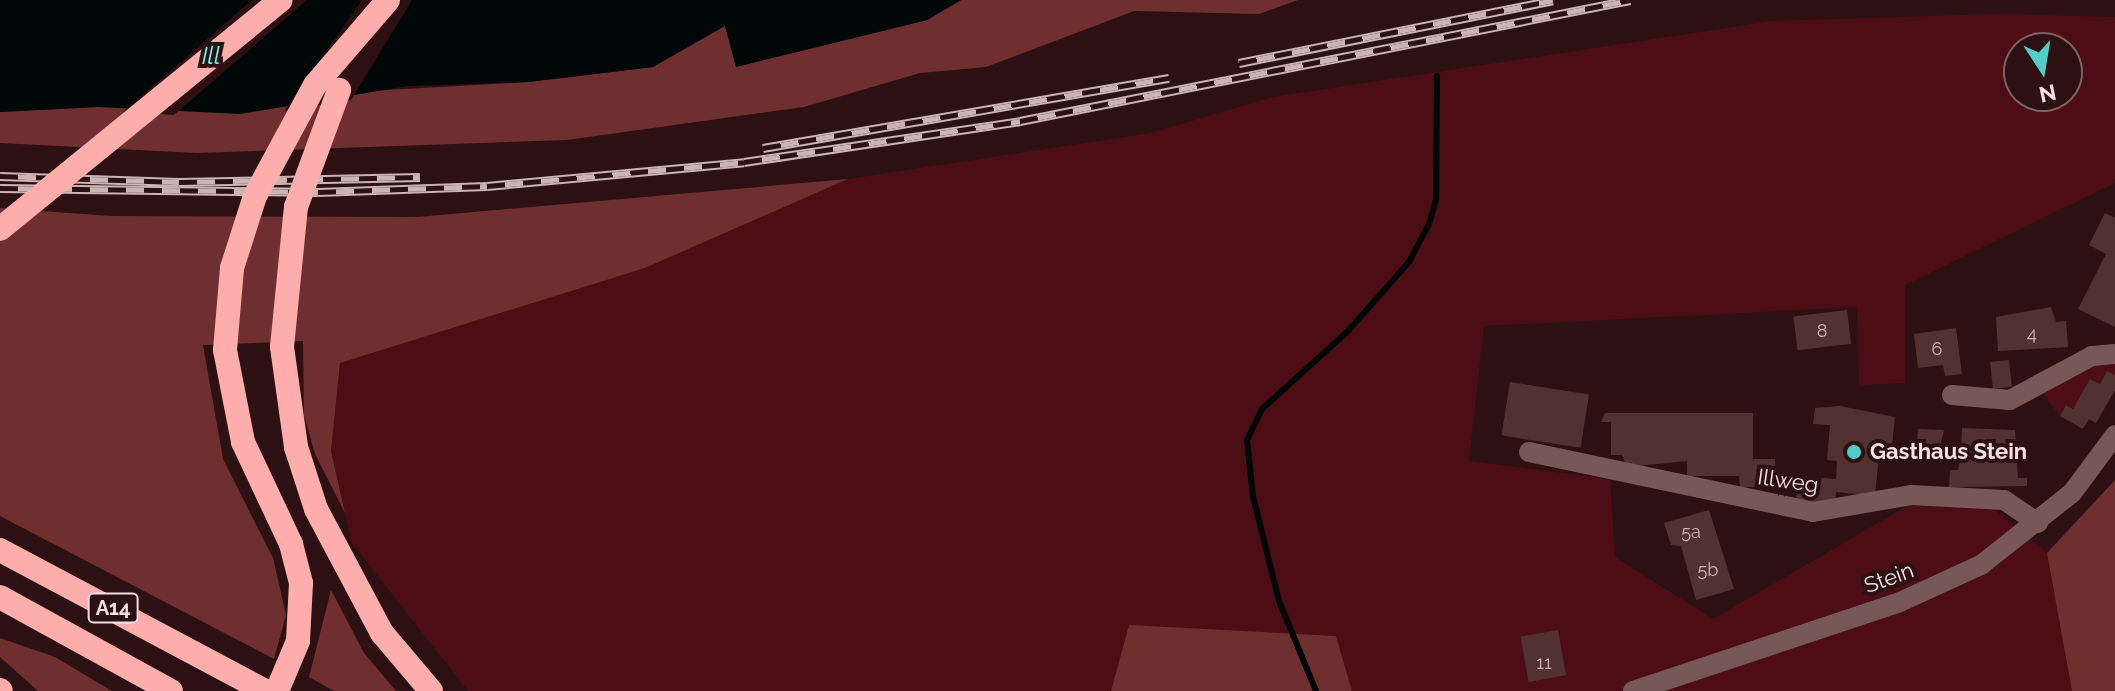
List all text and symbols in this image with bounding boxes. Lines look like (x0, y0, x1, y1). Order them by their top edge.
north arrow (2003, 32, 2083, 112)
water label: Ill (202, 42, 220, 70)
text: N (2037, 79, 2058, 108)
house number: 8 (1817, 320, 1827, 342)
house number: 4 (2027, 323, 2037, 345)
house number: 6 (1932, 338, 1942, 360)
place label: Gasthaus Stein (1870, 439, 2027, 465)
marker: Gasthaus Stein (1845, 443, 1863, 461)
street label: Illweg (1756, 464, 1820, 498)
house number: 5a (1681, 521, 1701, 543)
street label: Stein (1861, 557, 1917, 599)
house number: 5b (1698, 559, 1718, 581)
road number: A14 (87, 592, 139, 624)
house number: 11 (1536, 652, 1552, 674)

